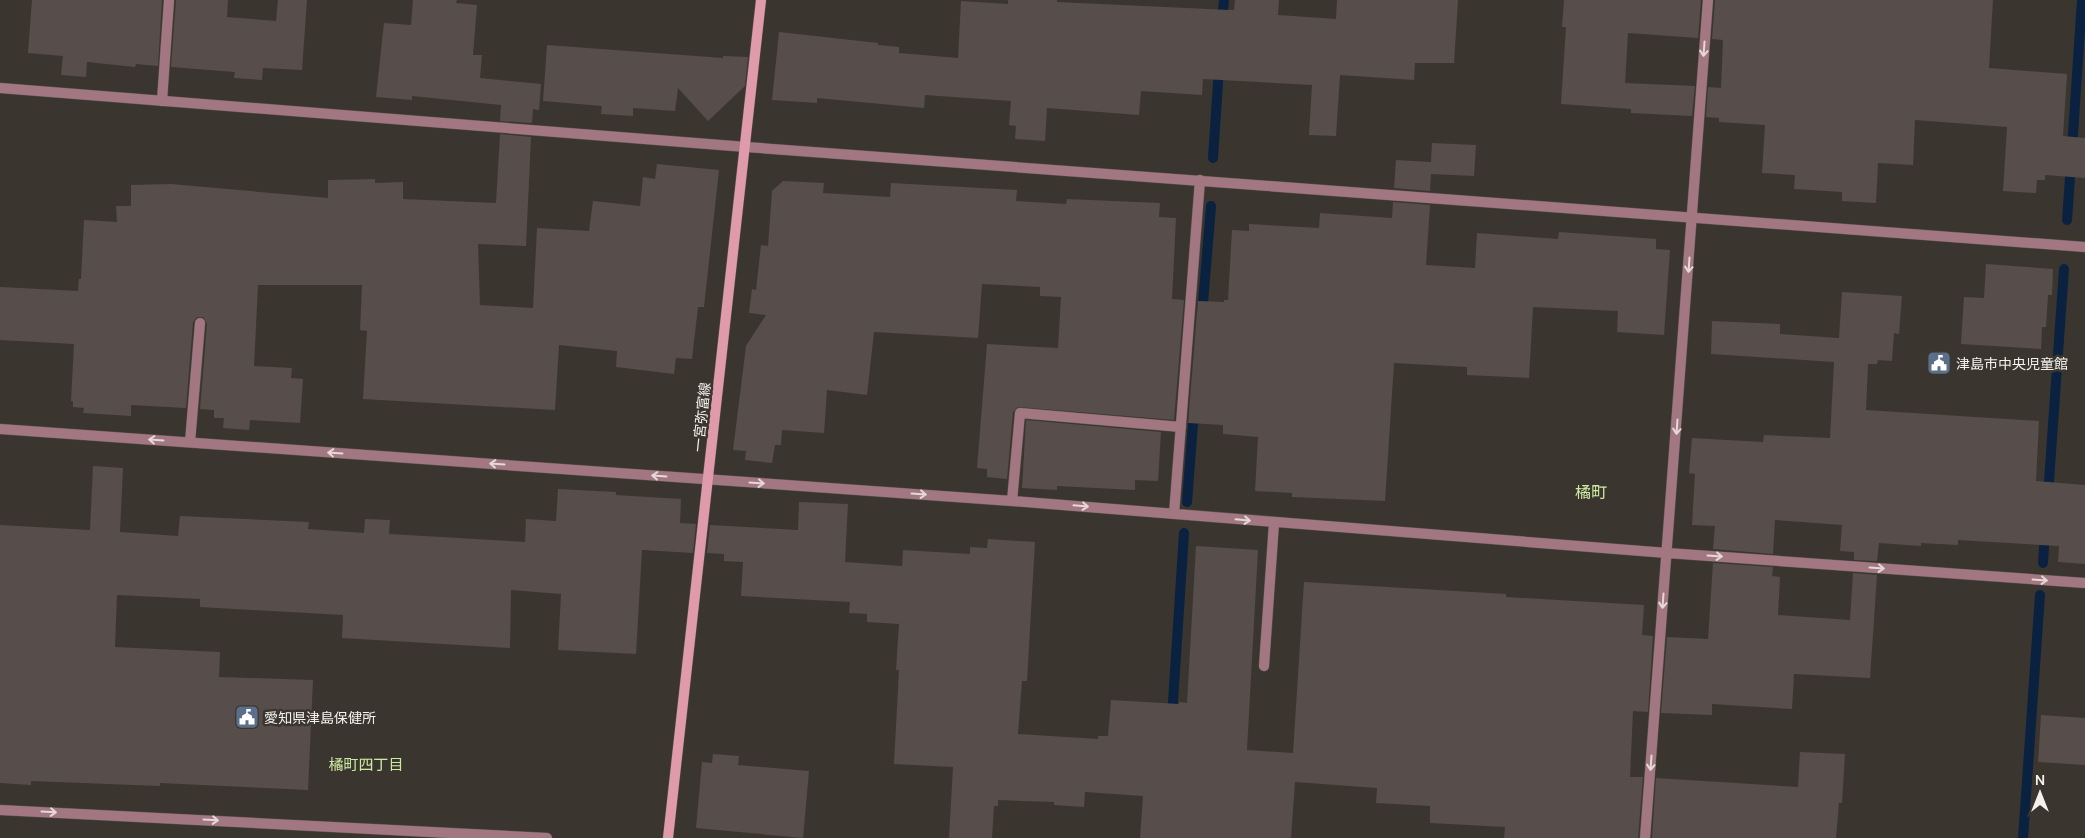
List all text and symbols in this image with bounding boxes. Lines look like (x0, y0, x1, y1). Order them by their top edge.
one-way arrow (1700, 40, 1709, 56)
one-way arrow (1684, 257, 1694, 273)
public building icon: 津島市中央児童館 (1926, 350, 1952, 376)
place label: 津島市中央児童館 (1956, 354, 2068, 373)
street label: 一宮弥富線 (688, 381, 714, 453)
one-way arrow (1672, 419, 1681, 435)
one-way arrow (148, 435, 164, 445)
one-way arrow (327, 448, 343, 458)
one-way arrow (490, 460, 506, 469)
one-way arrow (652, 471, 668, 481)
one-way arrow (748, 478, 764, 488)
district label: 橘町 (1575, 481, 1607, 503)
one-way arrow (910, 490, 926, 499)
one-way arrow (1072, 502, 1088, 511)
one-way arrow (1234, 515, 1250, 525)
one-way arrow (1707, 552, 1723, 561)
one-way arrow (1869, 563, 1885, 573)
one-way arrow (2031, 575, 2047, 584)
one-way arrow (1658, 593, 1668, 609)
public building icon: 愛知県津島保健所 (234, 704, 260, 730)
place label: 愛知県津島保健所 (264, 708, 376, 727)
district label: 橘町四丁目 (328, 754, 404, 775)
one-way arrow (1646, 755, 1656, 771)
north arrow (2015, 768, 2065, 818)
text: N (2035, 770, 2045, 789)
one-way arrow (40, 807, 56, 817)
one-way arrow (203, 816, 219, 825)

